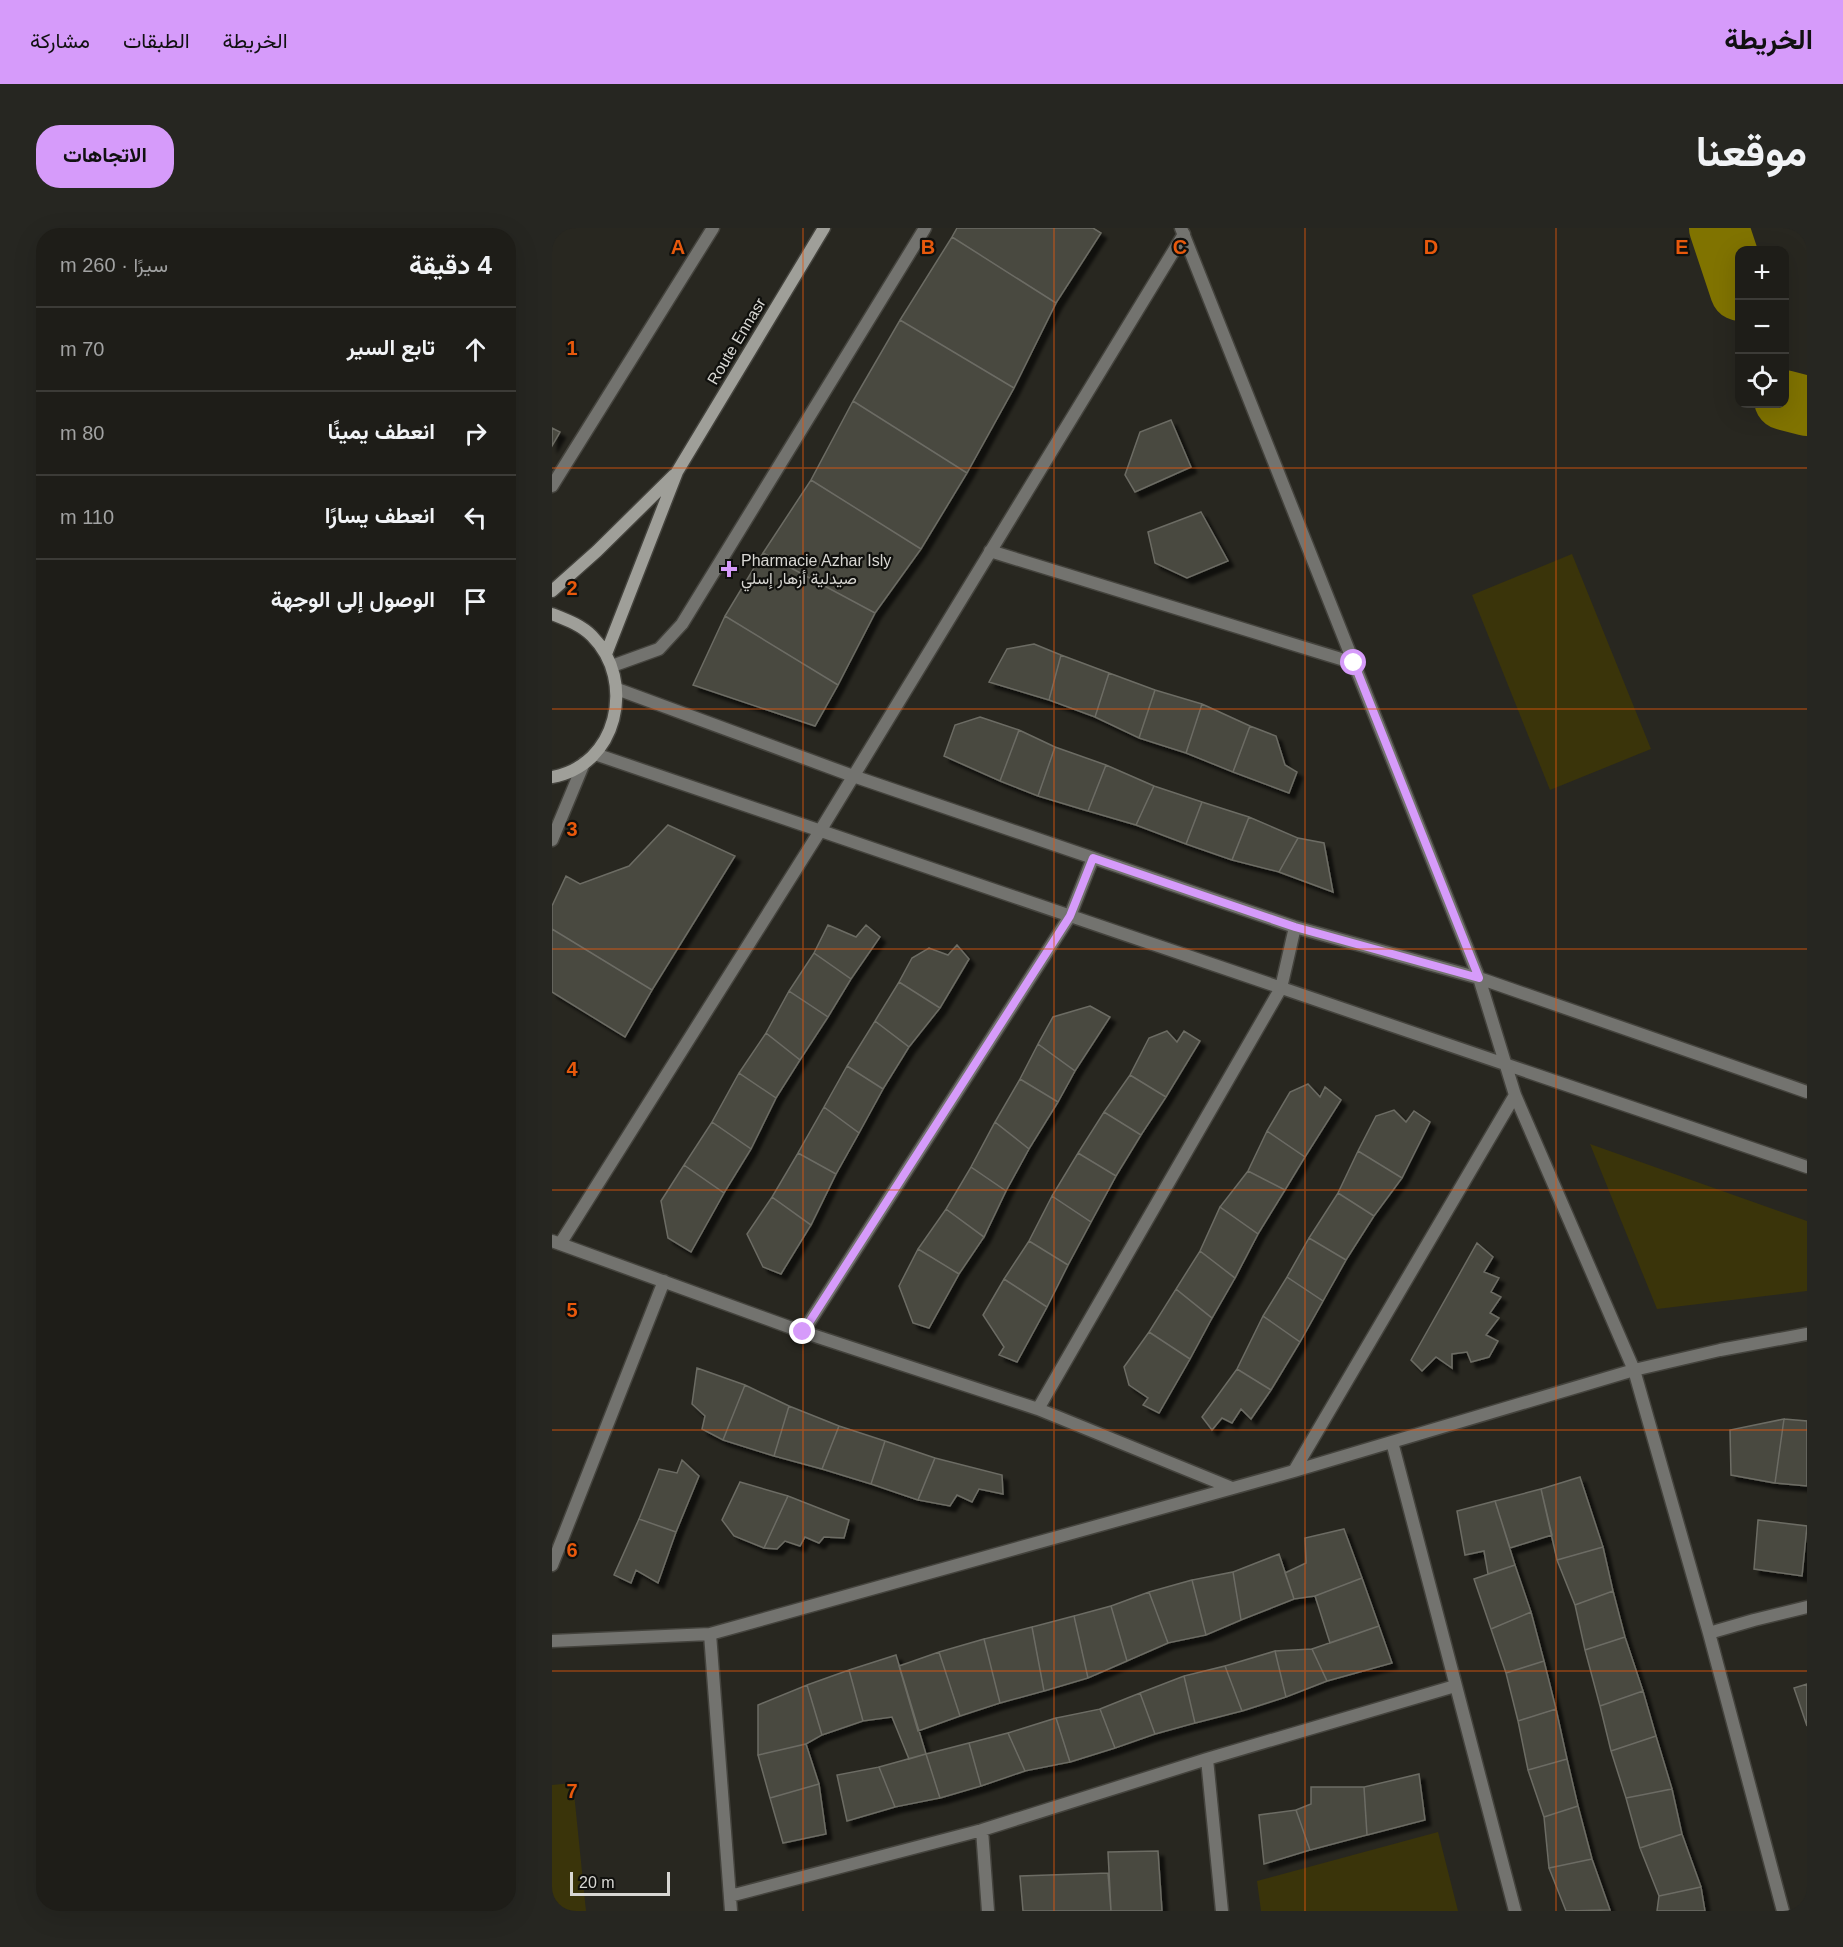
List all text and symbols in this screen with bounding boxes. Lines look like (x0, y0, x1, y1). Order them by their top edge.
text: الخريطة (1724, 24, 1813, 55)
text: مشاركة (30, 29, 90, 52)
text: الطبقات (123, 29, 190, 52)
text: الخريطة (223, 29, 288, 52)
button: الاتجاهات (36, 125, 174, 188)
text: موقعنا (1696, 128, 1807, 175)
text: A (671, 236, 685, 258)
text: B (921, 236, 935, 258)
text: C (1173, 236, 1187, 258)
text: D (1424, 236, 1438, 258)
text: E (1675, 236, 1689, 258)
map controls (1735, 246, 1789, 408)
button: + (1735, 246, 1789, 300)
text: 4 دقيقة (409, 250, 492, 280)
text: سيرًا · 260 m (60, 254, 168, 276)
street label: Route Ennasr (704, 294, 769, 388)
button: − (1735, 300, 1789, 354)
icon: ahead (459, 333, 492, 366)
text: تابع السير (347, 335, 435, 360)
text: 1 (566, 337, 578, 359)
text: 70 m (60, 338, 104, 360)
button: locate (1735, 354, 1789, 408)
icon: right (459, 417, 492, 450)
text: انعطف يمينًا (327, 419, 435, 444)
text: 80 m (60, 422, 104, 444)
icon: left (459, 501, 492, 534)
text: انعطف يسارًا (325, 503, 435, 528)
text: 110 m (60, 506, 114, 528)
place label: Pharmacie Azhar Isly صيدلية أزهار إسلي (741, 552, 891, 592)
marker: Pharmacie Azhar Isly صيدلية أزهار إسلي (722, 562, 736, 576)
text: 2 (566, 577, 578, 599)
icon: arrive (459, 585, 492, 618)
text: الوصول إلى الوجهة (271, 587, 435, 612)
route start (1340, 649, 1366, 675)
text: 3 (566, 818, 578, 840)
text: 4 (566, 1058, 578, 1080)
text: 5 (566, 1299, 578, 1321)
route end (789, 1318, 815, 1344)
text: 6 (566, 1539, 578, 1561)
text: 7 (566, 1780, 578, 1802)
scale bar (570, 1869, 670, 1896)
text: 20 m (579, 1874, 615, 1891)

